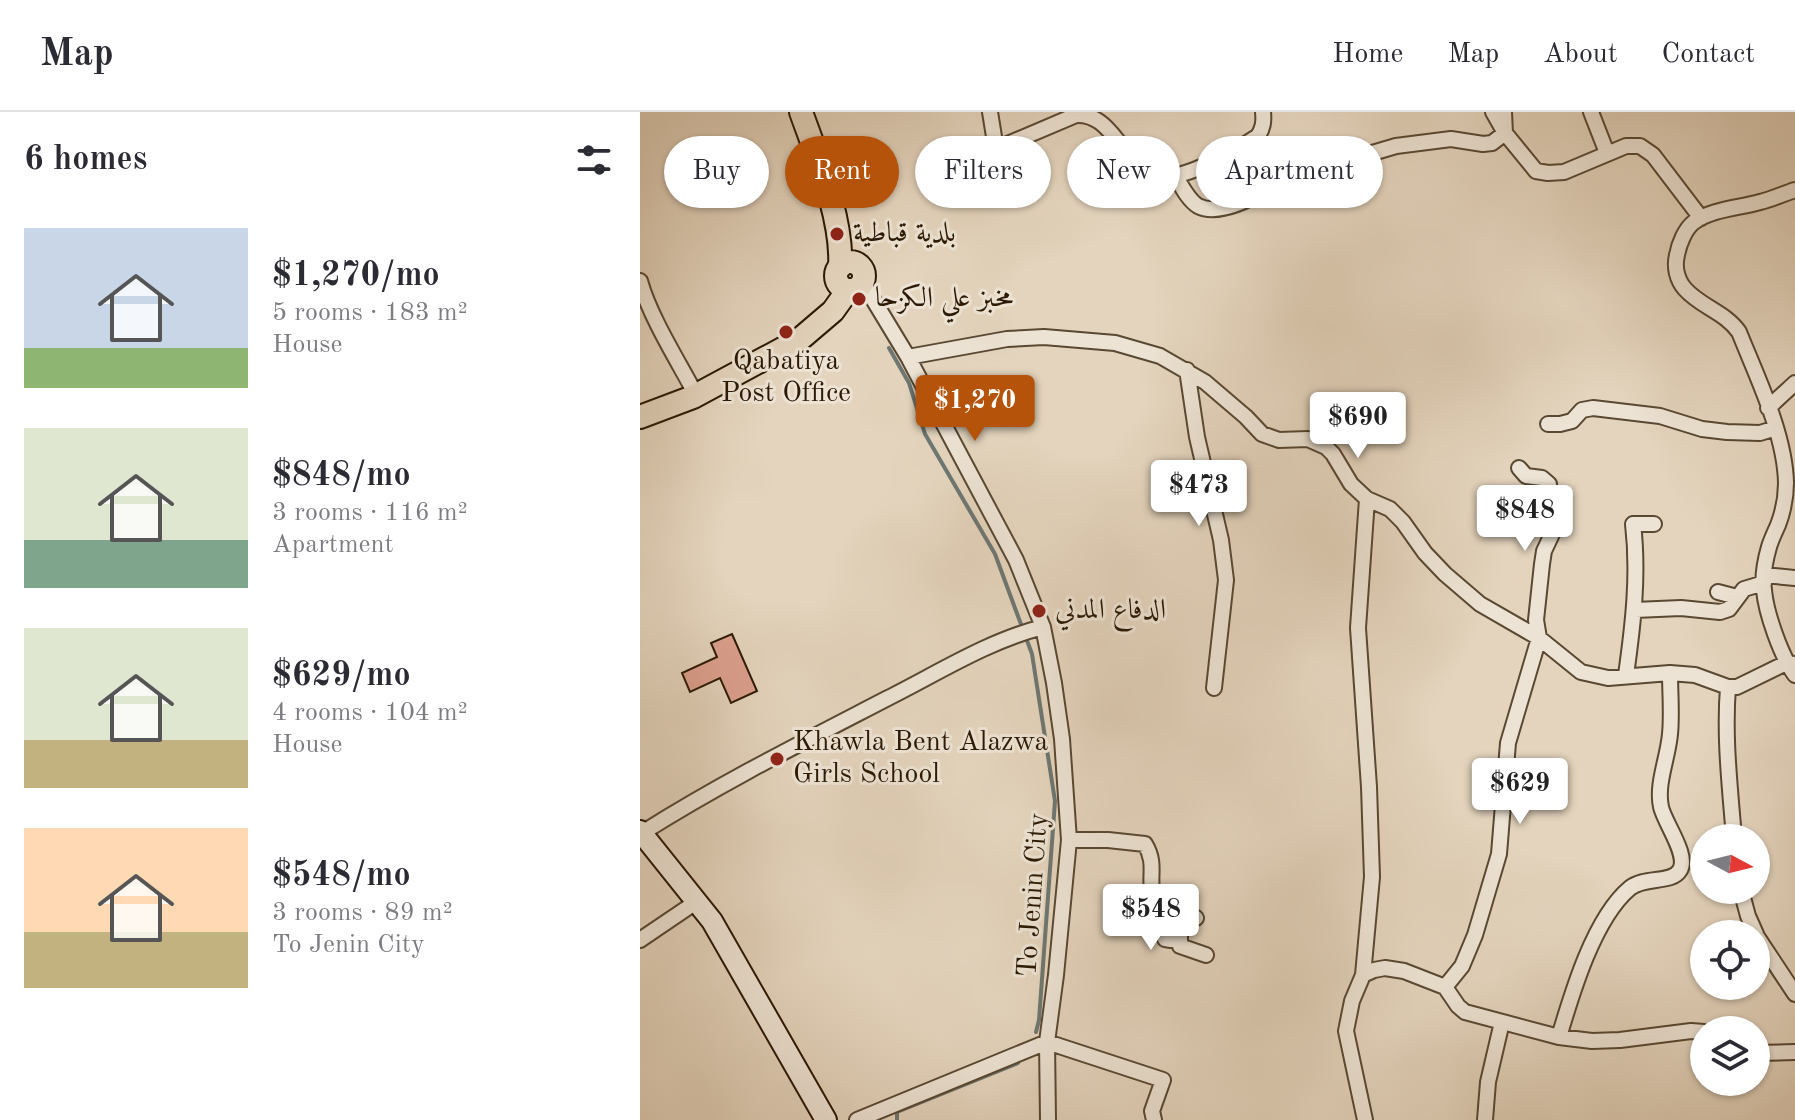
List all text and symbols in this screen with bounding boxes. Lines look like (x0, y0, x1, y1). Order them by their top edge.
text: Map (40, 36, 114, 74)
text: Home (1332, 41, 1403, 69)
text: Map (1447, 41, 1499, 69)
text: About (1543, 41, 1618, 69)
text: Contact (1662, 41, 1755, 69)
chip: Buy (664, 136, 769, 208)
chip: Rent (785, 136, 899, 208)
chip: Filters (915, 136, 1051, 208)
chip: New (1067, 136, 1180, 208)
chip: Apartment (1196, 136, 1383, 208)
icon: filters (572, 138, 616, 182)
text: 6 homes (24, 143, 147, 177)
place label: بلدية قباطية (853, 220, 956, 249)
marker: بلدية قباطية (828, 225, 846, 243)
text: $1,270/mo (272, 259, 440, 293)
icon: home (88, 260, 184, 356)
place label: مخبز علي الكزحا (875, 283, 1013, 323)
marker: مخبز علي الكزحا (850, 290, 868, 308)
text: 5 rooms · 183 m² (272, 300, 468, 326)
marker: Qabatiya Post Office (777, 323, 795, 341)
text: House (272, 332, 343, 358)
place label: Qabatiya Post Office (721, 348, 851, 408)
pin: $1,270 (910, 375, 1040, 443)
text: $1,270 (934, 388, 1016, 414)
pin: $690 (1311, 392, 1405, 460)
text: $690 (1328, 405, 1388, 431)
text: $848/mo (272, 459, 411, 493)
icon: home (88, 460, 184, 556)
pin: $473 (1152, 460, 1246, 528)
text: $473 (1169, 473, 1229, 499)
pin: $848 (1478, 485, 1572, 553)
text: $848 (1495, 498, 1555, 524)
text: 3 rooms · 116 m² (272, 500, 468, 526)
text: Apartment (272, 532, 394, 558)
place label: الدفاع المدني (1055, 597, 1166, 632)
marker: الدفاع المدني (1030, 602, 1048, 620)
text: $629/mo (272, 659, 411, 693)
icon: home (88, 660, 184, 756)
text: 4 rooms · 104 m² (272, 700, 468, 726)
place label: Khawla Bent Alazwa Girls School (793, 729, 1048, 789)
text: House (272, 732, 343, 758)
marker: Khawla Bent Alazwa Girls School (768, 750, 786, 768)
pin: $629 (1473, 758, 1567, 826)
text: $629 (1490, 771, 1550, 797)
street label: To Jenin City (1014, 812, 1054, 978)
north arrow (1690, 824, 1770, 904)
map controls (1690, 824, 1770, 1096)
text: $548/mo (272, 859, 411, 893)
icon: home (88, 860, 184, 956)
pin: $548 (1104, 884, 1198, 952)
text: $548 (1121, 897, 1181, 923)
text: 3 rooms · 89 m² (272, 900, 453, 926)
button: locate (1690, 920, 1770, 1000)
text: To Jenin City (272, 932, 425, 958)
button: layers (1690, 1016, 1770, 1096)

